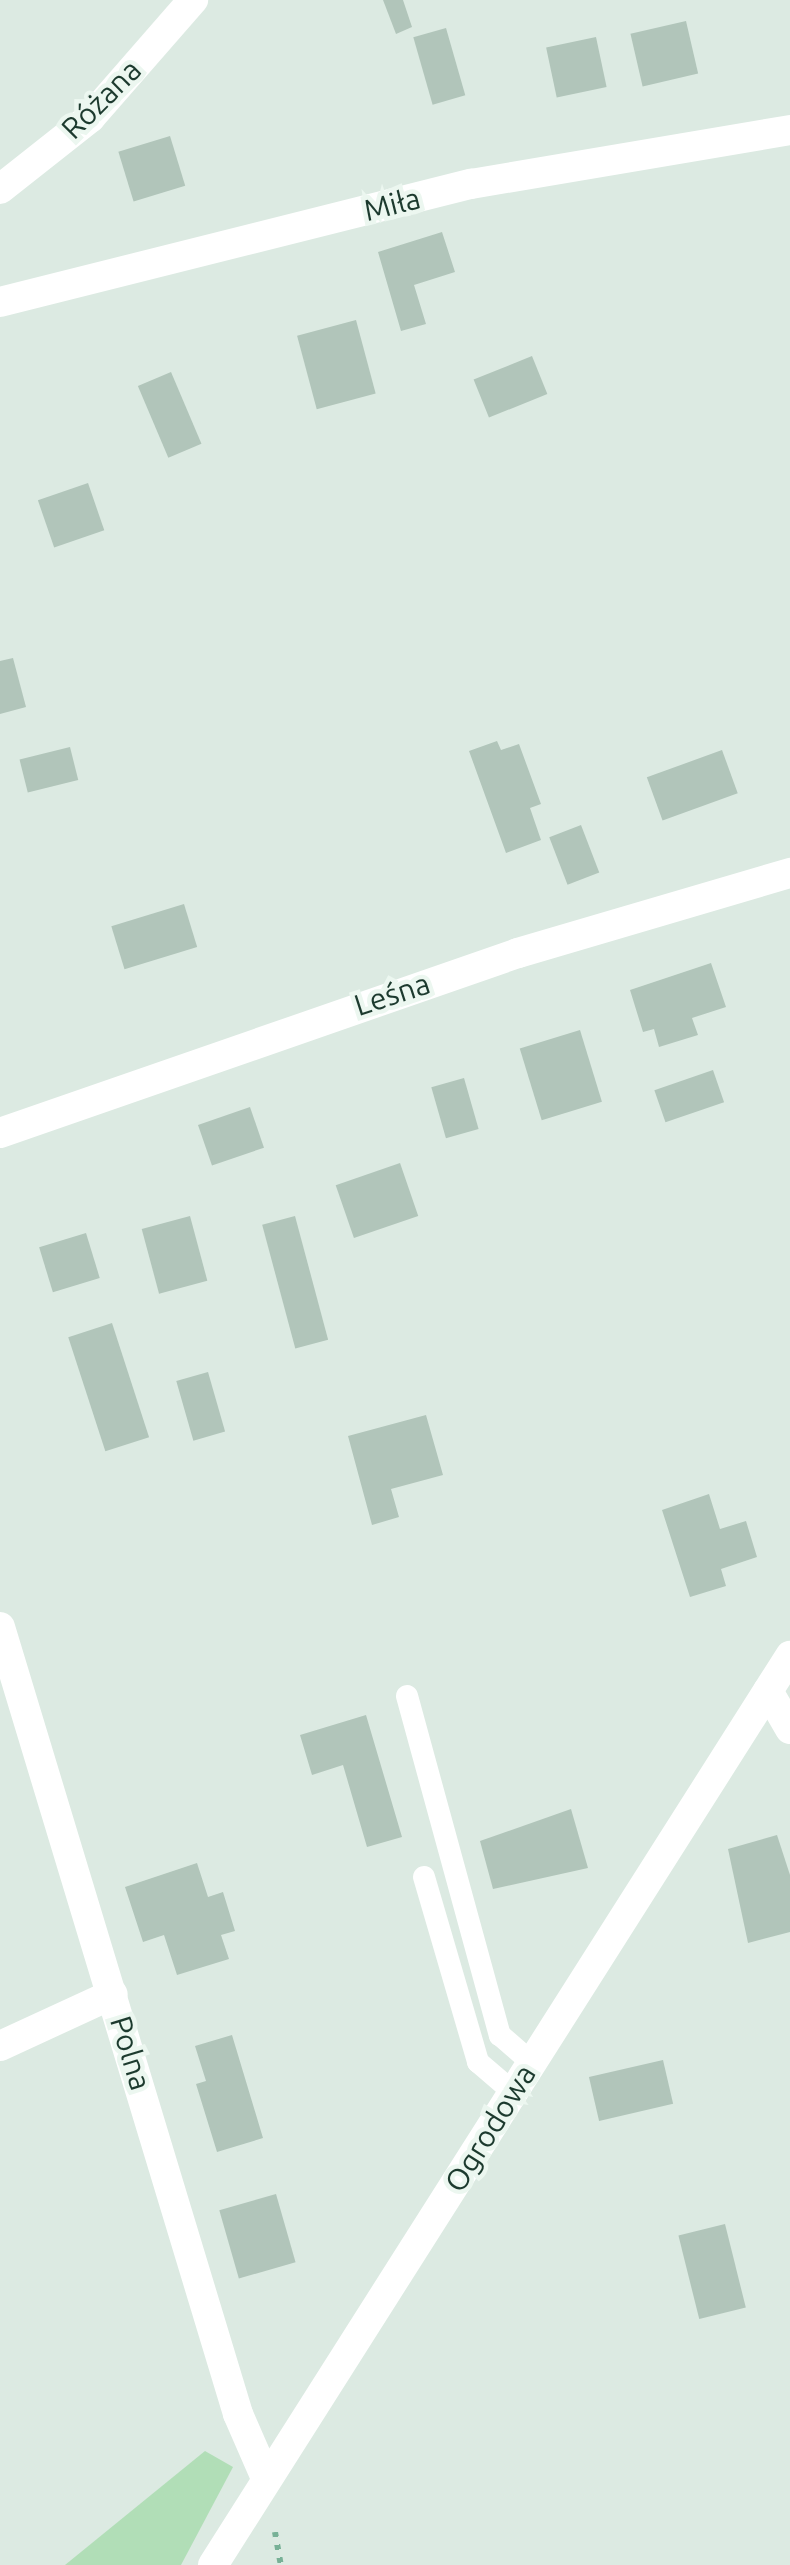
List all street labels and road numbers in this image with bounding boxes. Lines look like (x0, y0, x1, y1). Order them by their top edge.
street label: Różana (54, 52, 148, 146)
street label: Miła (360, 180, 424, 228)
street label: Leśna (350, 965, 434, 1023)
street label: Polna (103, 2012, 159, 2094)
street label: Ogrodowa (437, 2058, 543, 2198)

